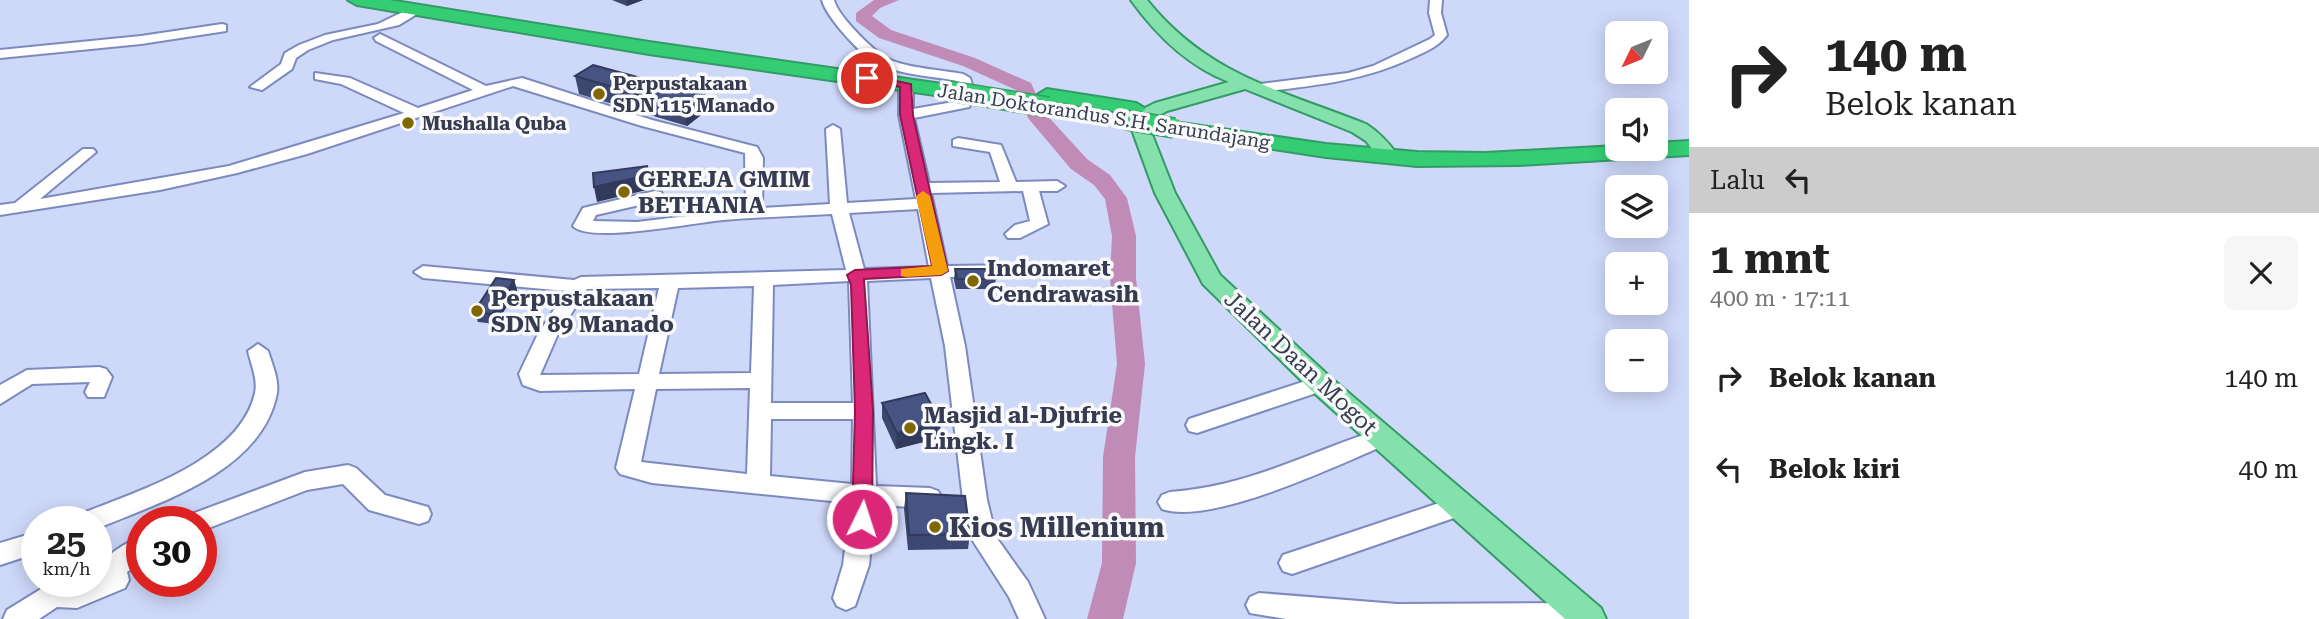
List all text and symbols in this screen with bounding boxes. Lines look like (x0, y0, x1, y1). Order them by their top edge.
north arrow (1605, 21, 1668, 84)
map controls (1605, 21, 1668, 392)
text: 140 m (1825, 26, 1967, 83)
icon: right (1710, 28, 1801, 119)
pin (837, 48, 897, 108)
icon: arrive (848, 59, 886, 97)
place label: Perpustakaan SDN 115 Manado (613, 72, 775, 117)
street label: Jalan Doktorandus S.H. Sarundajang (936, 79, 1272, 154)
text: Belok kanan (1825, 85, 2017, 123)
marker: Perpustakaan SDN 115 Manado (591, 86, 607, 102)
button: sound (1605, 98, 1668, 161)
place label: Mushalla Quba (422, 112, 567, 135)
marker: Mushalla Quba (400, 115, 416, 131)
icon: left (1779, 161, 1817, 199)
text: Lalu (1710, 165, 1765, 195)
place label: GEREJA GMIM BETHANIA (638, 166, 810, 219)
button: layers (1605, 175, 1668, 238)
marker: GEREJA GMIM BETHANIA (616, 184, 632, 200)
text: 1 mnt (1710, 234, 1830, 283)
button: close (2224, 236, 2298, 310)
button: + (1605, 252, 1668, 315)
place label: Indomaret Cendrawasih (987, 255, 1139, 308)
marker: Indomaret Cendrawasih (965, 273, 981, 289)
place label: Perpustakaan SDN 89 Manado (491, 285, 674, 338)
text: 400 m · 17:11 (1710, 285, 1850, 312)
street label: Jalan Daan Mogot (1219, 286, 1383, 441)
marker: Perpustakaan SDN 89 Manado (469, 303, 485, 319)
button: − (1605, 329, 1668, 392)
icon: right (1710, 359, 1748, 397)
text: Belok kanan (1769, 363, 1936, 393)
text: 140 m (2224, 363, 2298, 393)
place label: Masjid al-Djufrie Lingk. I (924, 402, 1122, 455)
marker: Masjid al-Djufrie Lingk. I (902, 420, 918, 436)
icon: left (1710, 450, 1748, 488)
text: Belok kiri (1769, 454, 1900, 484)
text: 40 m (2239, 454, 2298, 484)
position arrow (825, 482, 899, 556)
speed limit sign: 30 (126, 506, 217, 597)
place label: Kios Millenium (949, 511, 1165, 544)
marker: Kios Millenium (927, 519, 943, 535)
text: 25 (47, 522, 86, 563)
text: km/h (42, 558, 91, 579)

